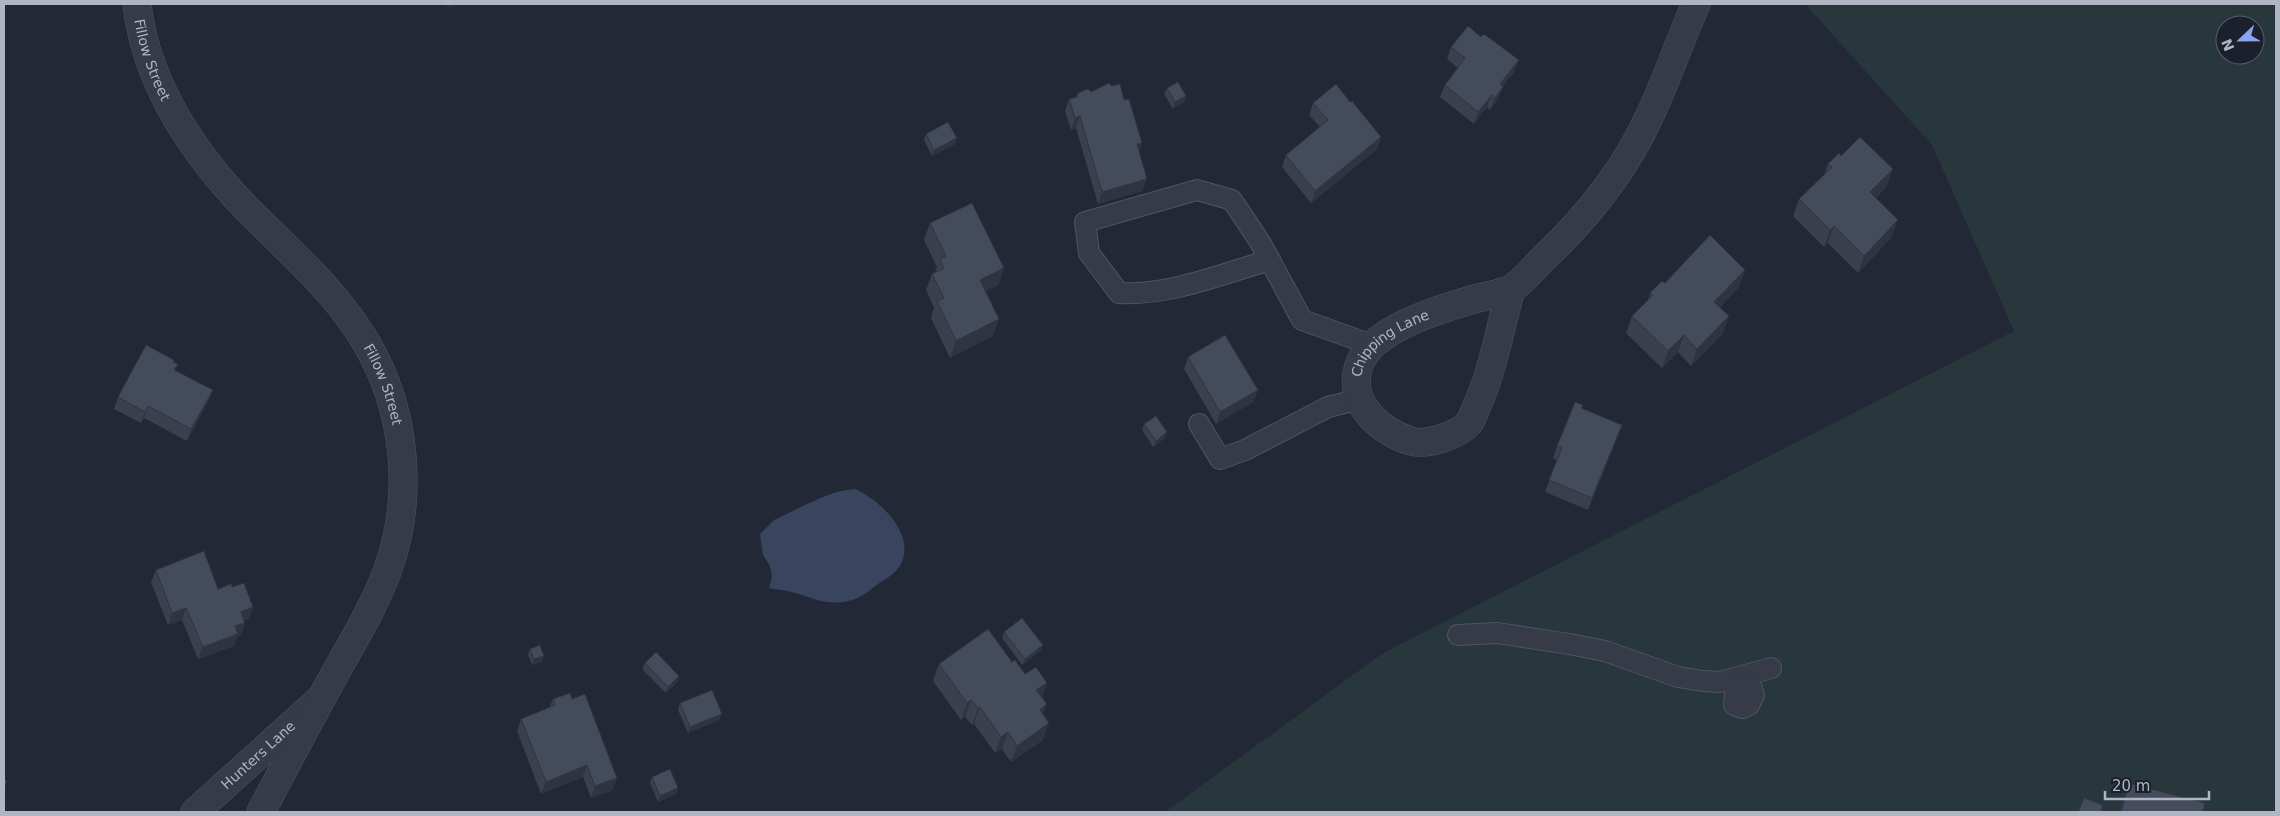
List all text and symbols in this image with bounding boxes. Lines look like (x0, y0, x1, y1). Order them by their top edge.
north arrow (2215, 15, 2265, 65)
street label: Fillow Street (131, 17, 174, 104)
text: N (2218, 36, 2238, 53)
street label: Chipping Lane (1348, 306, 1431, 378)
street label: Fillow Street (361, 341, 405, 427)
street label: Hunters Lane (218, 718, 298, 792)
scale bar (2105, 768, 2209, 800)
text: 20 m (2112, 777, 2150, 795)

